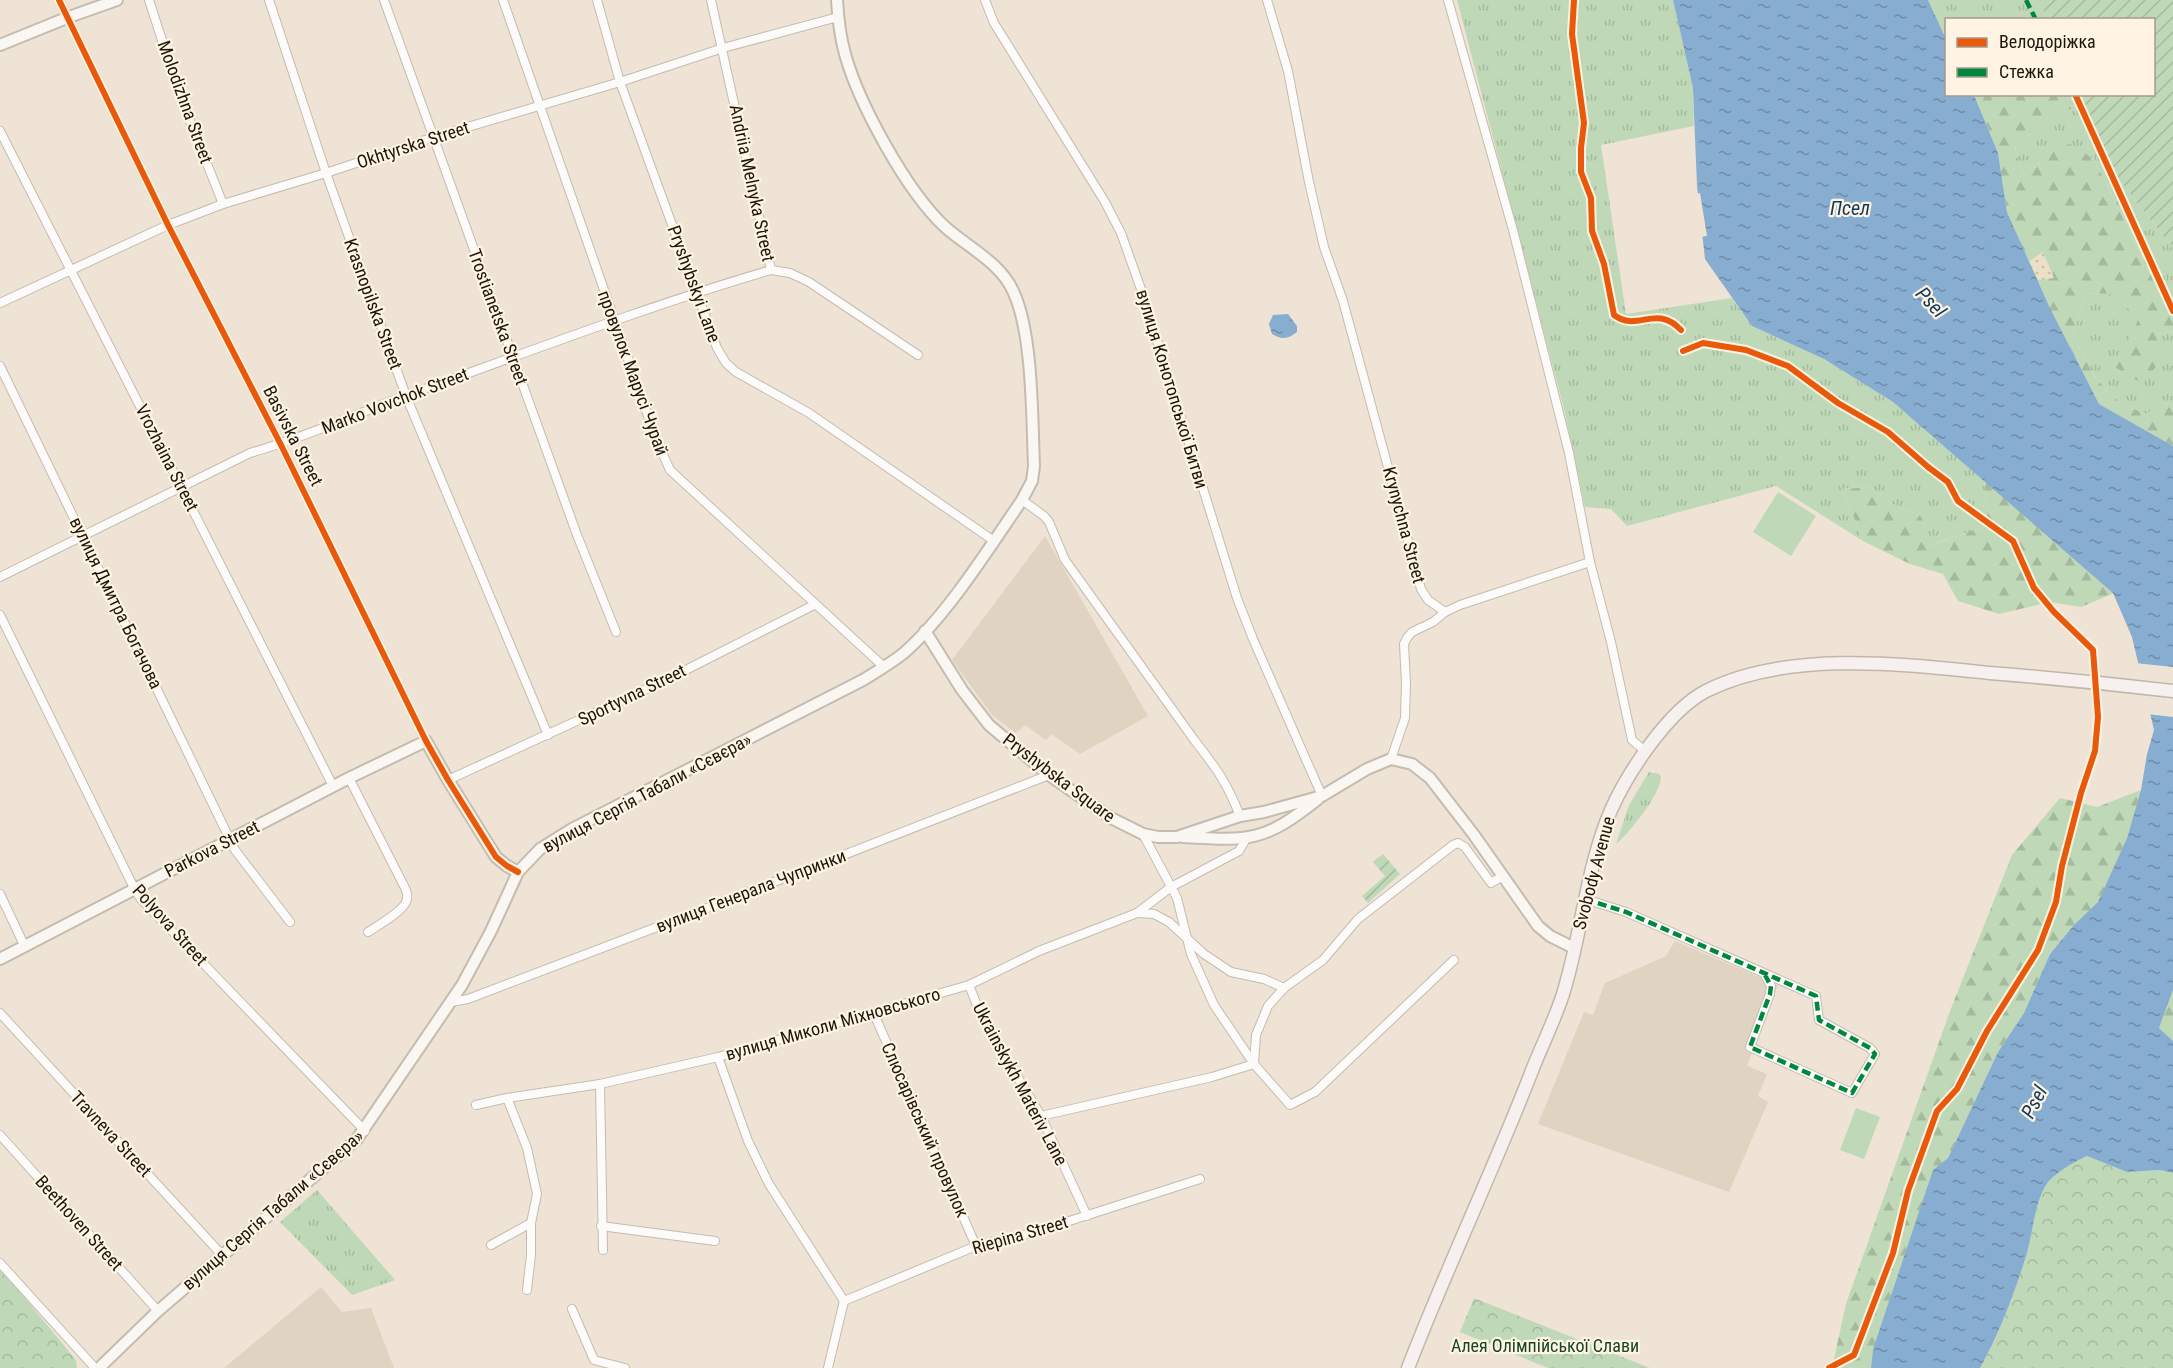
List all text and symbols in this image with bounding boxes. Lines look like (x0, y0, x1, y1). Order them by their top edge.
legend (1945, 18, 2155, 96)
text: Велодоріжка (1999, 31, 2096, 52)
street label: Molodizhna Street (154, 38, 217, 166)
text: Стежка (1999, 61, 2054, 82)
street label: Andriia Melnyka Street (726, 102, 779, 263)
street label: Okhtyrska Street (354, 116, 472, 173)
water label: Псел (1830, 196, 1870, 220)
street label: Pryshybskyi Lane (664, 223, 725, 345)
street label: Krasnopilska Street (340, 235, 407, 372)
street label: Trostianetska Street (464, 246, 533, 388)
water label: Psel (1911, 282, 1951, 323)
street label: провулок Марусі Чурай (594, 287, 673, 458)
street label: вулиця Конотопської Битви (1132, 287, 1213, 491)
street label: Marko Vovchok Street (318, 363, 471, 438)
street label: Basivska Street (259, 382, 328, 489)
street label: Vrozhaina Street (132, 401, 203, 515)
street label: Krynychna Street (1379, 464, 1430, 585)
street label: вулиця Дмитра Богачова (66, 514, 167, 692)
street label: Sportyvna Street (574, 659, 689, 730)
street label: вулиця Сергія Табали «Сєвєра» (539, 729, 755, 857)
street label: Pryshybska Square (999, 729, 1119, 827)
street label: Svobody Avenue (1568, 814, 1619, 932)
street label: Parkova Street (161, 816, 263, 881)
street label: вулиця Генерала Чупринки (653, 845, 849, 937)
street label: Polyova Street (129, 880, 212, 970)
street label: вулиця Миколи Міхновського (723, 983, 943, 1064)
street label: Ukrainskykh Materiv Lane (969, 999, 1072, 1169)
street label: Слюсарівський провулок (877, 1039, 974, 1221)
water label: Psel (2016, 1081, 2053, 1122)
street label: Travneva Street (66, 1086, 156, 1181)
street label: вулиця Сергія Табали «Сєвєра» (178, 1125, 368, 1294)
street label: Beethoven Street (31, 1171, 128, 1275)
street label: Riepina Street (969, 1211, 1070, 1258)
park label: Алея Олімпійської Слави (1451, 1335, 1639, 1356)

